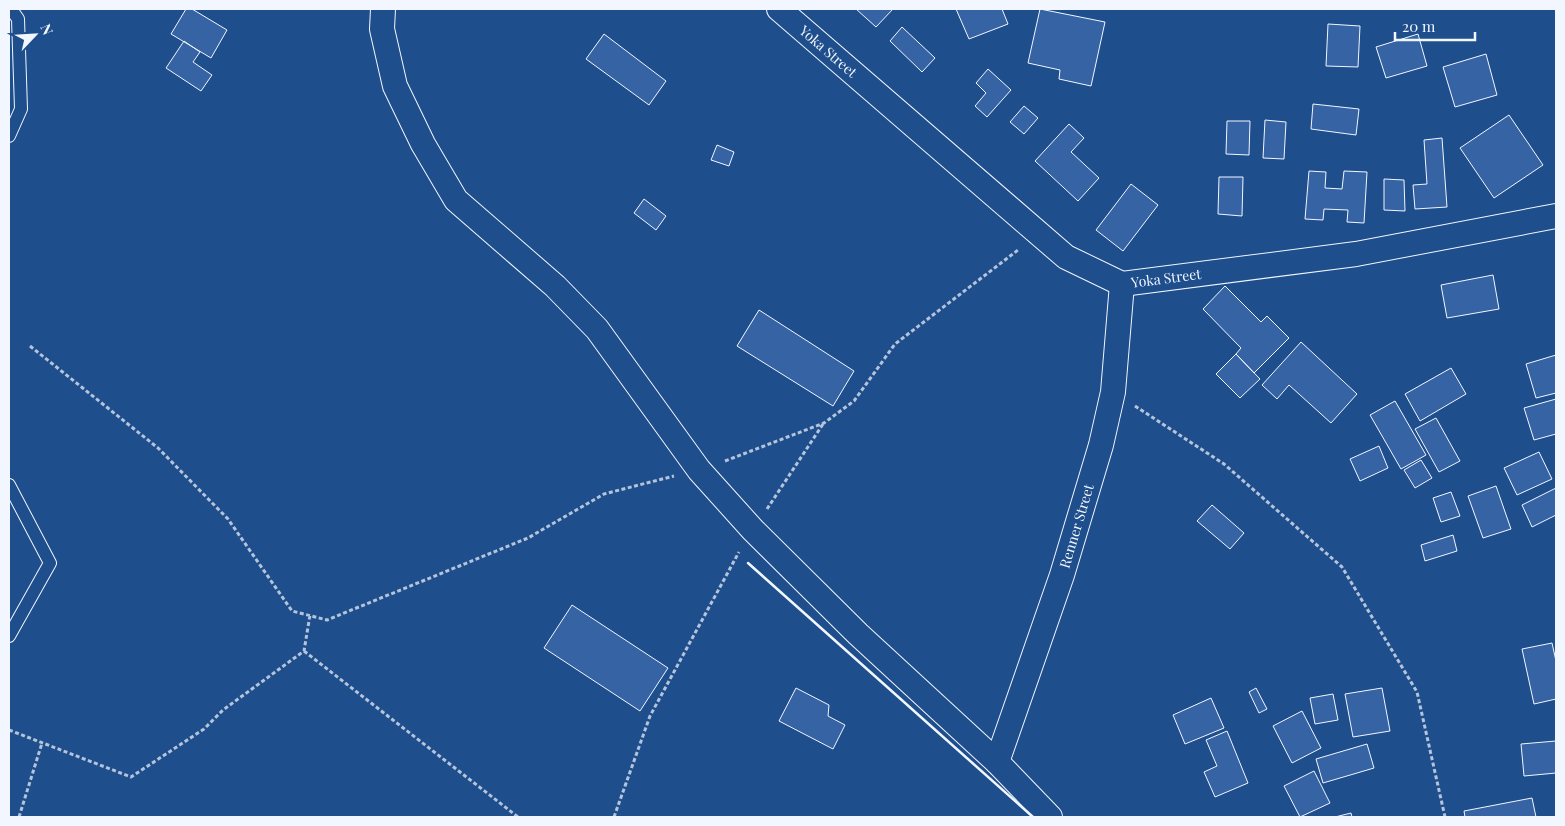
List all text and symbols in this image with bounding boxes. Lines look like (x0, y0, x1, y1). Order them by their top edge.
north arrow (10, 10, 60, 60)
scale bar (1395, 10, 1475, 42)
text: 20 m (1402, 16, 1436, 36)
street label: Yoka Street (795, 20, 862, 82)
text: N (36, 21, 58, 38)
street label: Yoka Street (1129, 264, 1203, 292)
street label: Renner Street (1055, 481, 1098, 570)

